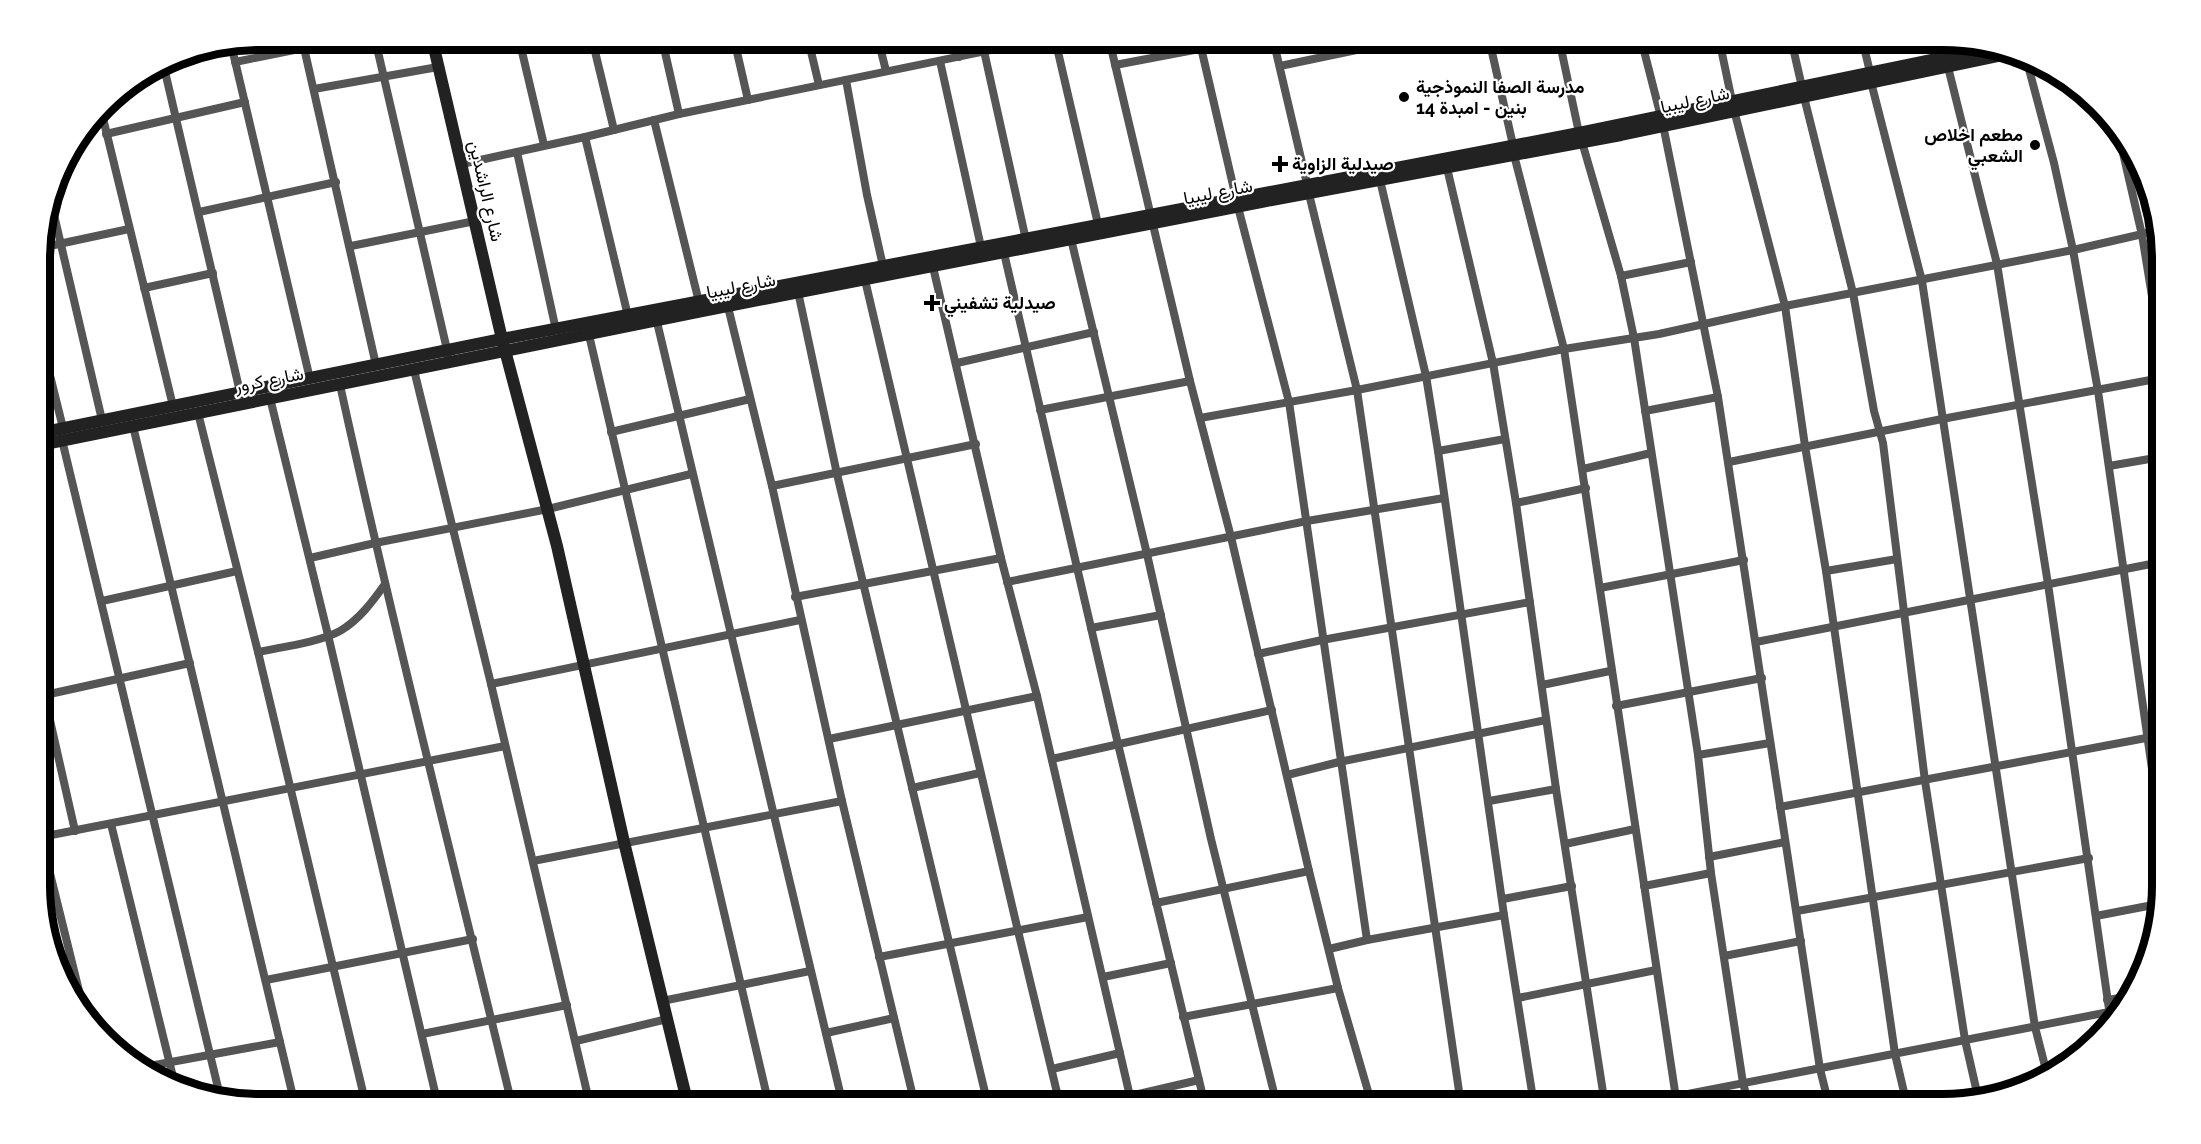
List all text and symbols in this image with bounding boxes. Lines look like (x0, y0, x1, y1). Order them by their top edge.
place label: مدرسة الصفا النموذجية بنين - امبدة 14 (1416, 76, 1585, 119)
street label: شارع ليبيا (1658, 82, 1732, 119)
marker: مدرسة الصفا النموذجية بنين - امبدة 14 (1397, 90, 1411, 104)
place label: مطعم اخلاص الشعبي (1924, 124, 2023, 171)
street label: شارع الراشدين (463, 138, 508, 244)
marker: مطعم اخلاص الشعبي (2028, 138, 2042, 152)
place label: صيدلية الزاوية (1292, 153, 1394, 175)
marker: صيدلية الزاوية (1273, 157, 1287, 171)
street label: شارع ليبيا (1182, 175, 1255, 210)
street label: شارع ليبيا (705, 269, 778, 304)
place label: صيدلية تشفيني (944, 292, 1056, 318)
marker: صيدلية تشفيني (925, 296, 939, 310)
street label: شارع كرور (232, 363, 305, 399)

